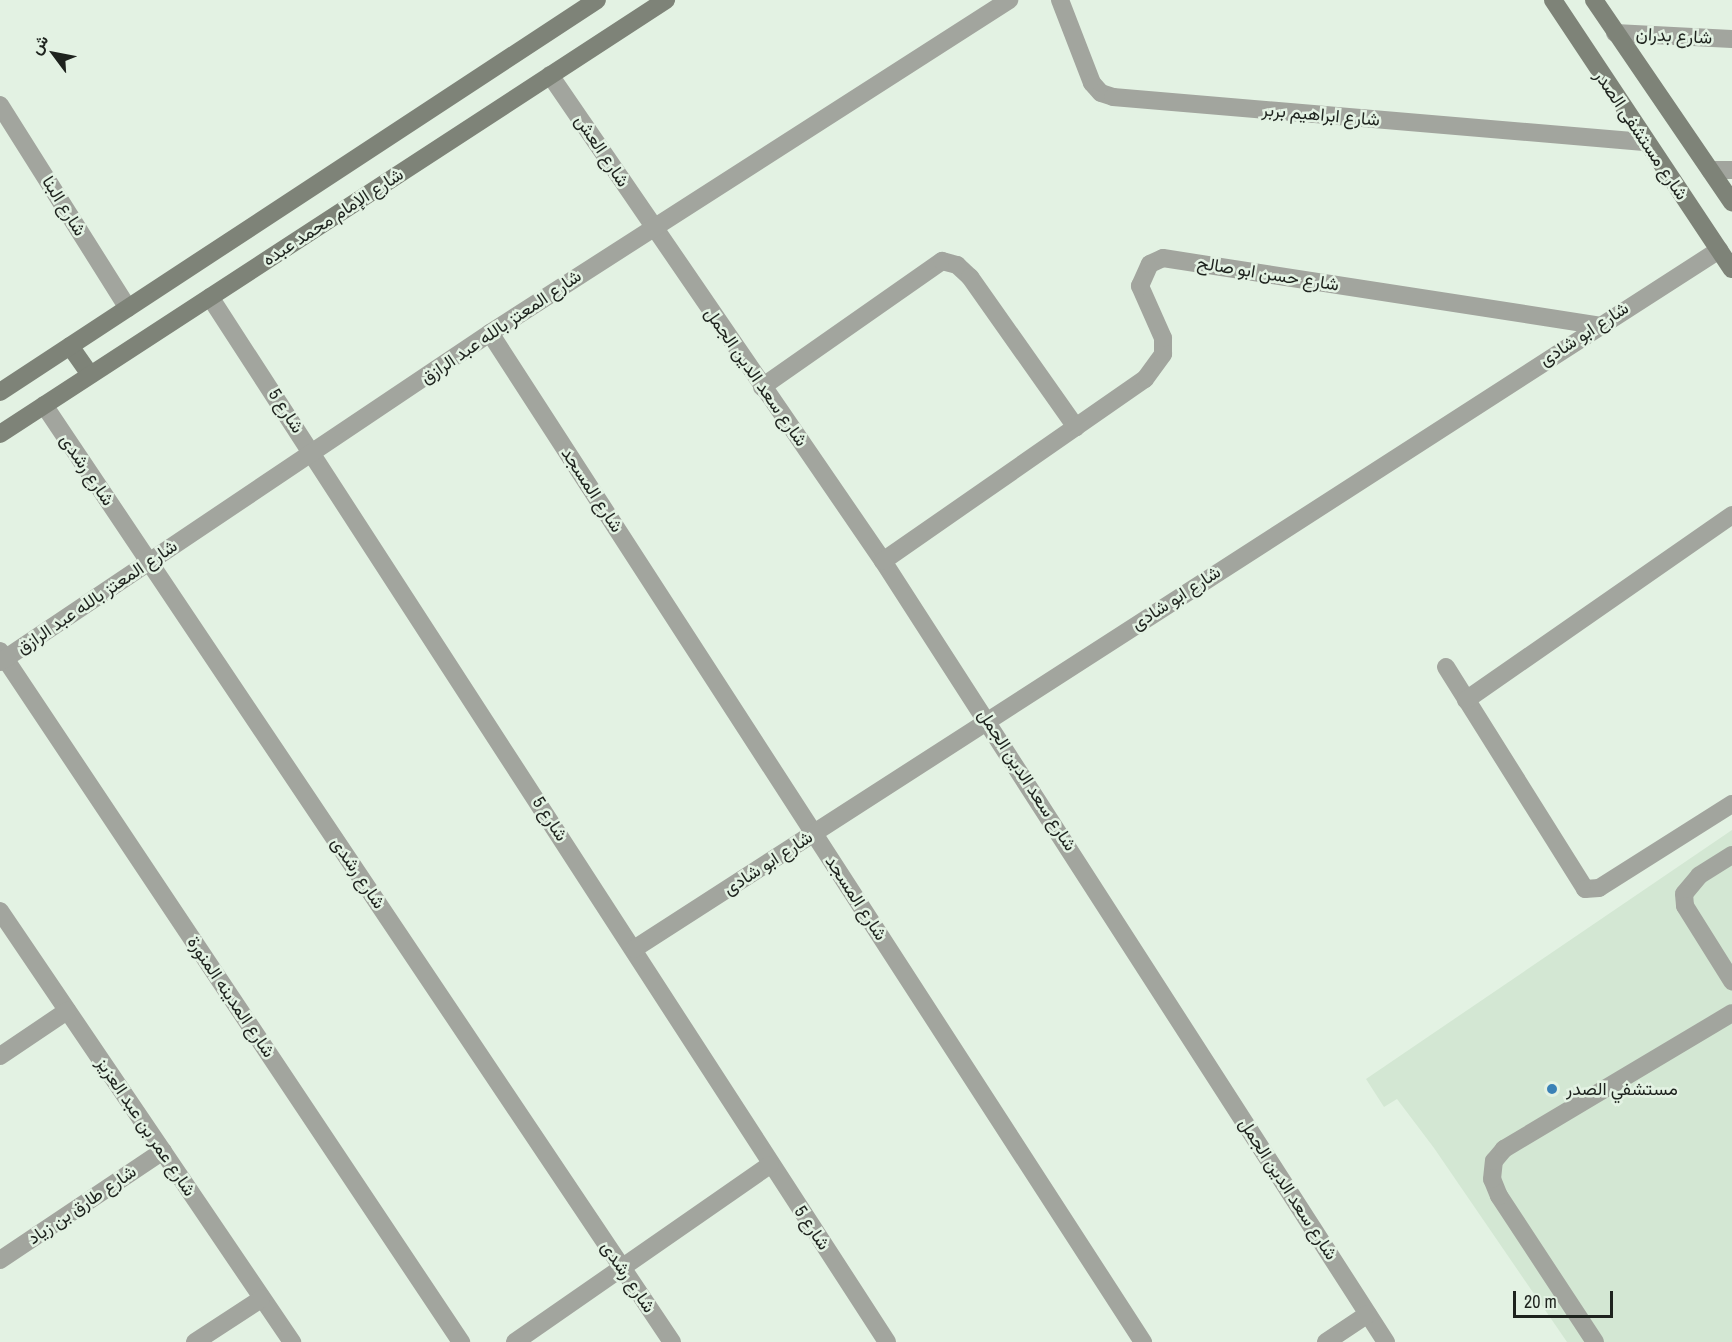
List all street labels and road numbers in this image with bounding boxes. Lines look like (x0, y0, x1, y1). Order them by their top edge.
street label: شارع بدران (1635, 23, 1713, 49)
street label: شارع مستشفى الصدر (1590, 66, 1692, 204)
street label: شارع ابراهيم بربر (1261, 99, 1381, 131)
street label: شارع العش (570, 111, 634, 191)
street label: شارع الإمام محمد عبده (259, 163, 407, 271)
street label: شارع البنا (37, 172, 91, 240)
street label: شارع حسن ابو صالح (1195, 252, 1341, 296)
street label: شارع المعتز بالله عبد الرازق (417, 265, 585, 389)
street label: شارع ابو شادى (1535, 297, 1633, 371)
street label: شارع سعد الدين الجمل (700, 303, 812, 451)
street label: شارع 5 (264, 385, 308, 437)
street label: شارع رشدى (55, 430, 119, 510)
street label: شارع المسجد (557, 443, 627, 537)
street label: شارع المعتز بالله عبد الرازق (13, 535, 181, 659)
street label: شارع ابو شادى (1127, 561, 1225, 635)
street label: شارع سعد الدين الجمل (973, 705, 1081, 855)
street label: شارع 5 (528, 793, 572, 845)
street label: شارع ابو شادى (719, 826, 817, 900)
street label: شارع رشدى (326, 833, 390, 913)
street label: شارع المسجد (821, 851, 891, 945)
street label: شارع المدينه المنورة (182, 932, 280, 1062)
street label: شارع عمر بن عبد العزيز (92, 1054, 200, 1200)
street label: شارع سعد الدين الجمل (1234, 1114, 1342, 1264)
street label: شارع طارق بن زياد (24, 1161, 140, 1249)
street label: شارع 5 (789, 1202, 835, 1254)
street label: شارع رشدى (596, 1237, 660, 1317)

